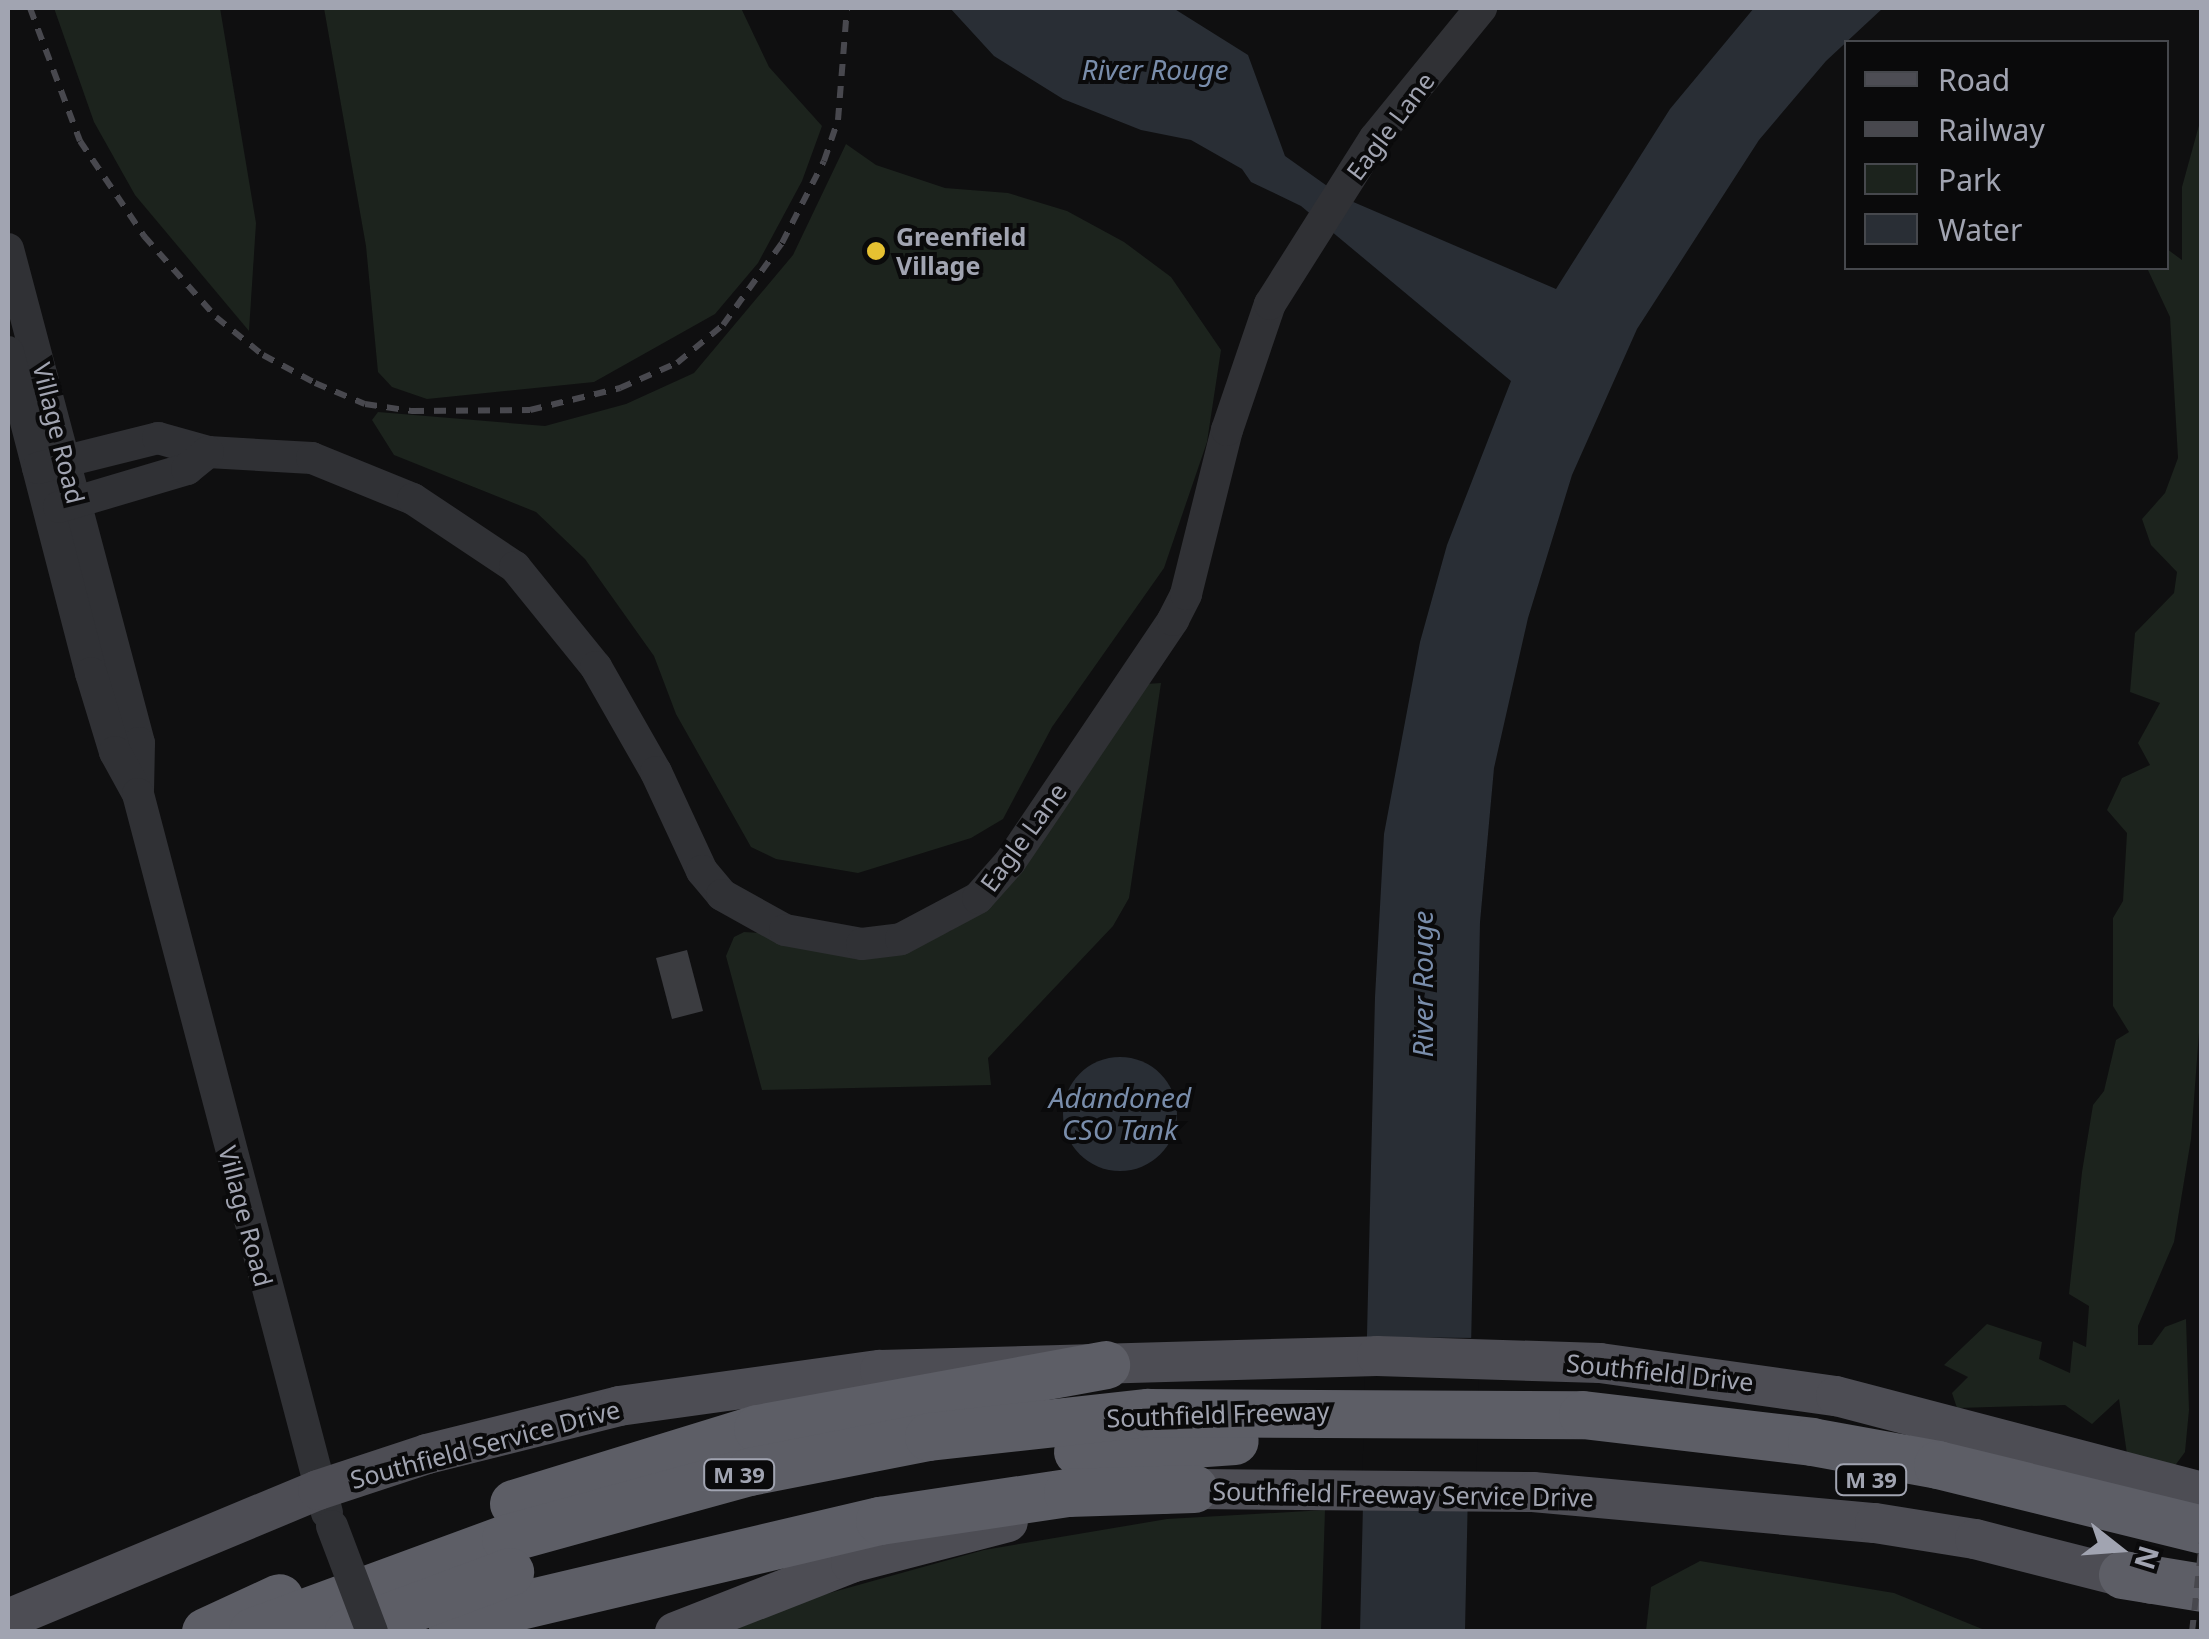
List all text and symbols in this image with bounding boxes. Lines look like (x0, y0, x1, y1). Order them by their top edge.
legend (1844, 40, 2169, 270)
water label: River Rouge (1082, 52, 1228, 86)
text: Road (1938, 59, 2010, 100)
street label: Eagle Lane (1340, 66, 1440, 186)
text: Railway (1938, 109, 2045, 150)
text: Park (1938, 159, 2001, 200)
text: Water (1938, 209, 2022, 250)
place label: Greenfield Village (896, 222, 1026, 281)
marker: Greenfield Village (865, 240, 887, 262)
street label: Village Road (27, 359, 91, 507)
street label: Eagle Lane (974, 777, 1072, 897)
water label: River Rouge (1405, 911, 1439, 1057)
water label: Adandoned CSO Tank (1049, 1080, 1191, 1146)
street label: Village Road (213, 1142, 279, 1290)
street label: Southfield Drive (1565, 1347, 1755, 1397)
street label: Southfield Service Drive (347, 1394, 623, 1494)
street label: Southfield Freeway (1106, 1395, 1330, 1433)
road number: M 39 (702, 1458, 776, 1492)
road number: M 39 (1834, 1463, 1908, 1497)
street label: Southfield Freeway Service Drive (1212, 1476, 1594, 1512)
north arrow (2069, 1499, 2169, 1599)
text: N (2126, 1541, 2169, 1574)

